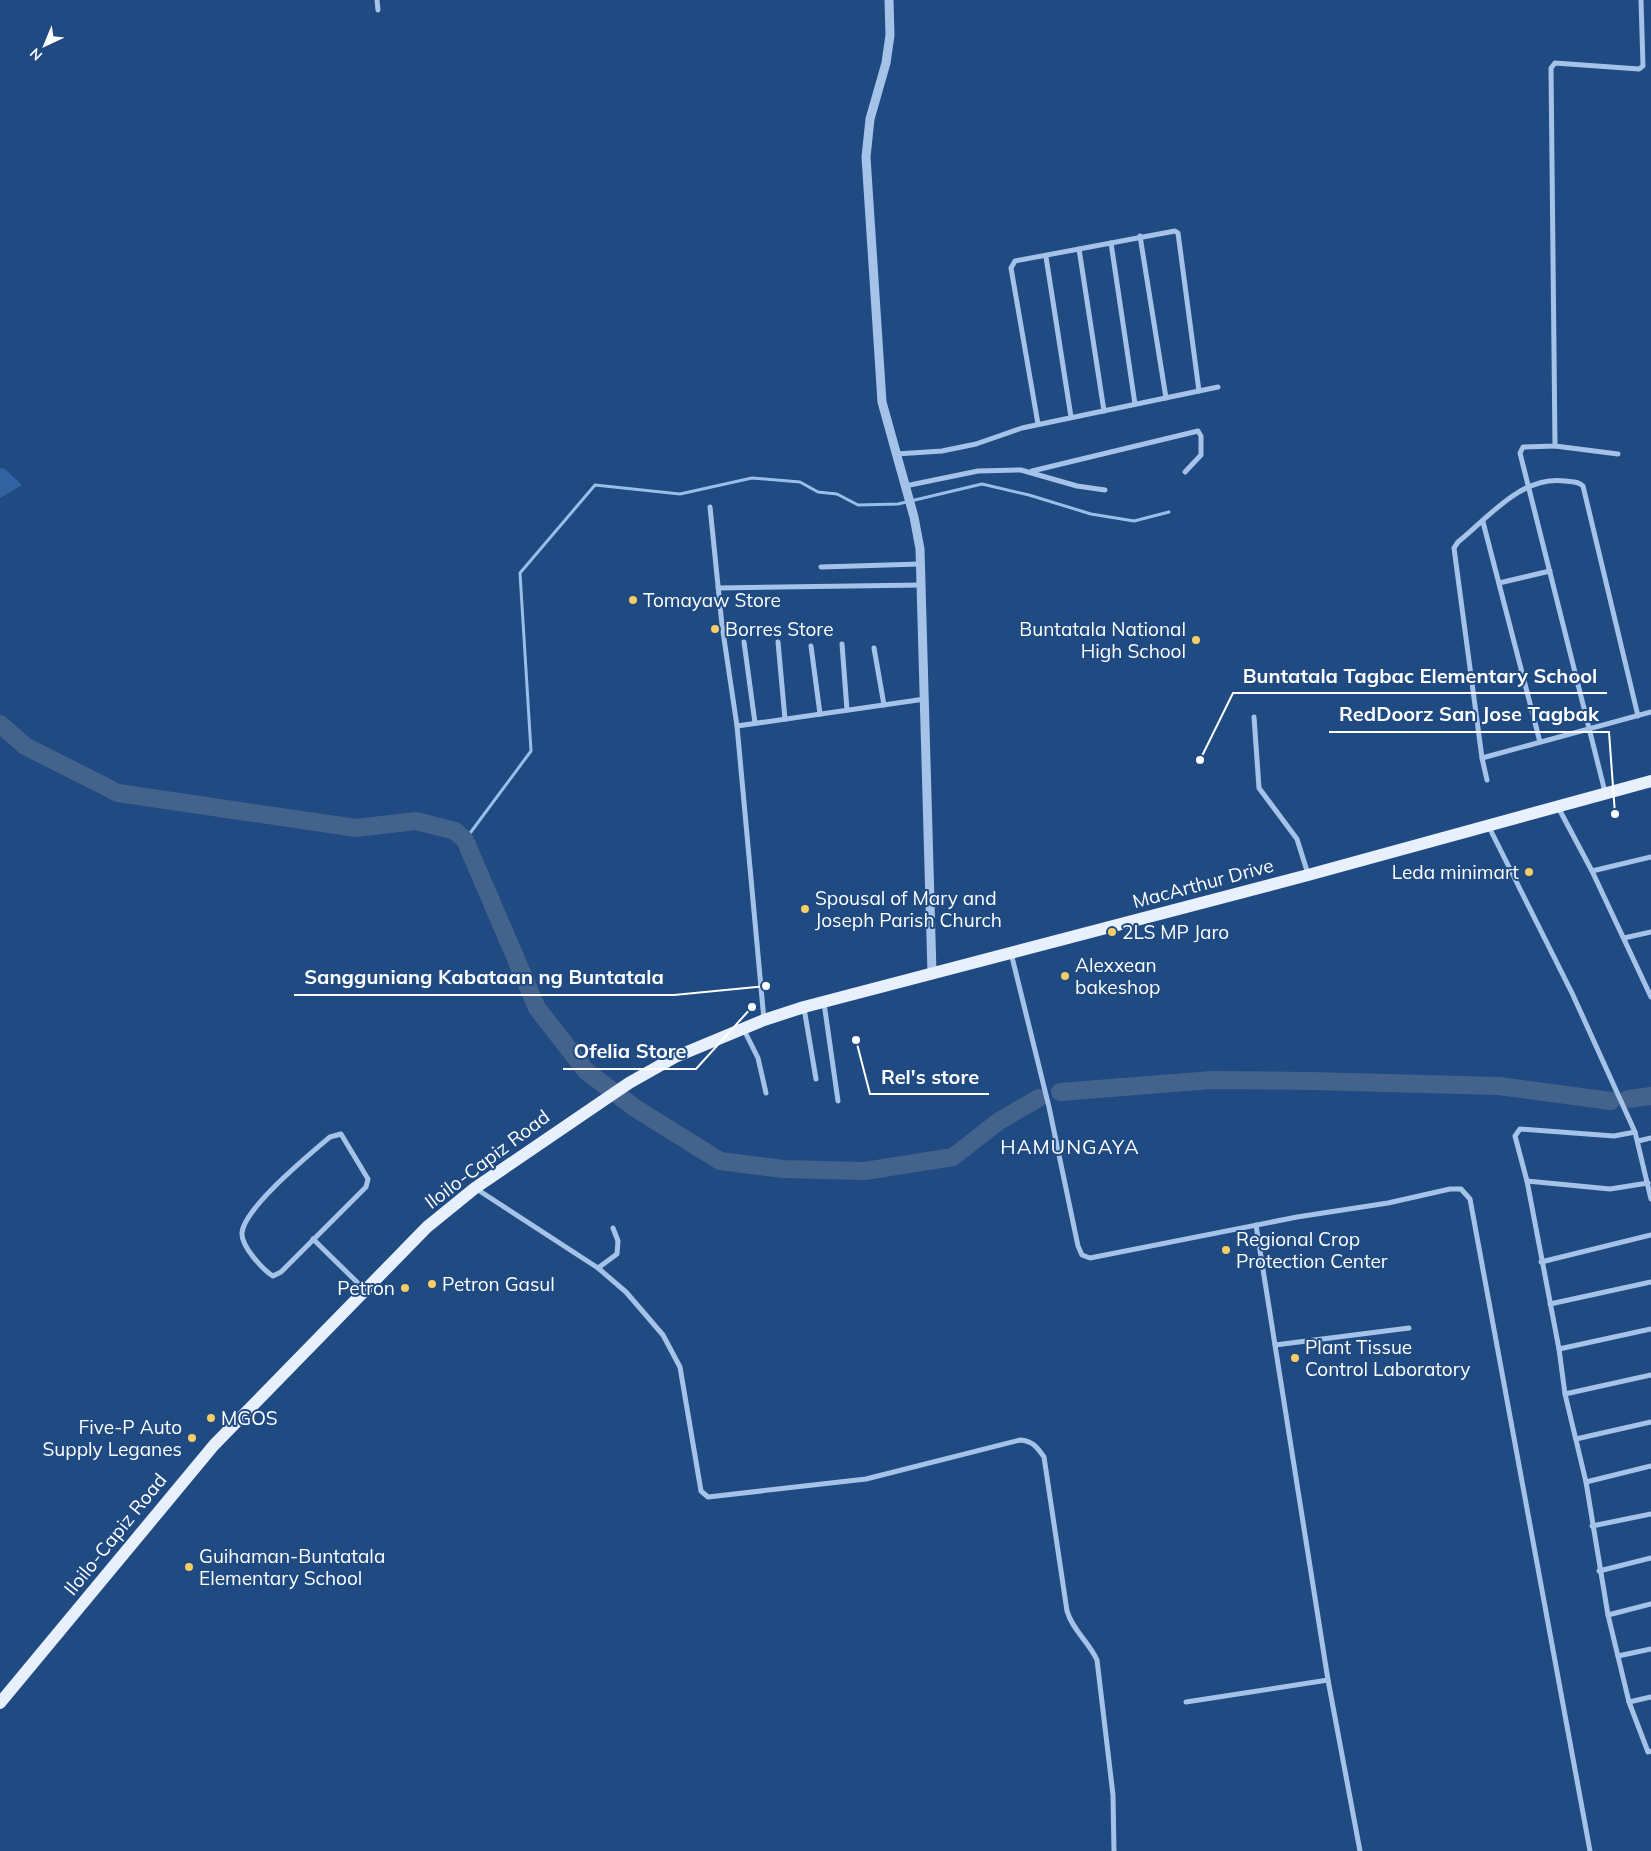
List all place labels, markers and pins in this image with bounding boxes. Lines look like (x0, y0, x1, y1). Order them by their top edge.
place label: Tomayaw Store (643, 588, 781, 612)
marker: Tomayaw Store (627, 594, 639, 606)
place label: Borres Store (725, 617, 833, 641)
place label: Buntatala National High School (1019, 617, 1186, 663)
marker: Borres Store (709, 623, 721, 635)
marker: Buntatala National High School (1190, 634, 1202, 646)
callout: Buntatala Tagbac Elementary School (1233, 658, 1607, 693)
callout: RedDoorz San Jose Tagbak (1329, 697, 1609, 732)
place label: Leda minimart (1392, 860, 1519, 884)
marker: Leda minimart (1523, 866, 1535, 878)
place label: Spousal of Mary and Joseph Parish Church (815, 886, 1002, 932)
marker: Spousal of Mary and Joseph Parish Church (799, 903, 811, 915)
place label: 2LS MP Jaro (1122, 920, 1229, 944)
marker: 2LS MP Jaro (1106, 926, 1118, 938)
place label: Alexxean bakeshop (1075, 953, 1161, 999)
callout: Sangguniang Kabataan ng Buntatala (294, 960, 674, 995)
marker: Alexxean bakeshop (1059, 970, 1071, 982)
callout: Ofelia Store (563, 1034, 696, 1069)
callout: Rel's store (870, 1059, 989, 1094)
place label: Regional Crop Protection Center (1236, 1227, 1388, 1273)
marker: Regional Crop Protection Center (1220, 1244, 1232, 1256)
place label: Petron Gasul (442, 1272, 555, 1296)
place label: Petron (337, 1276, 395, 1300)
marker: Petron Gasul (426, 1278, 438, 1290)
marker: Petron (399, 1282, 411, 1294)
place label: Plant Tissue Control Laboratory (1305, 1335, 1470, 1381)
marker: Plant Tissue Control Laboratory (1289, 1352, 1301, 1364)
place label: MGOS (221, 1406, 278, 1430)
marker: MGOS (205, 1412, 217, 1424)
place label: Five-P Auto Supply Leganes (42, 1415, 182, 1461)
marker: Five-P Auto Supply Leganes (186, 1432, 198, 1444)
place label: Guihaman-Buntatala Elementary School (199, 1544, 385, 1590)
marker: Guihaman-Buntatala Elementary School (183, 1561, 195, 1573)

